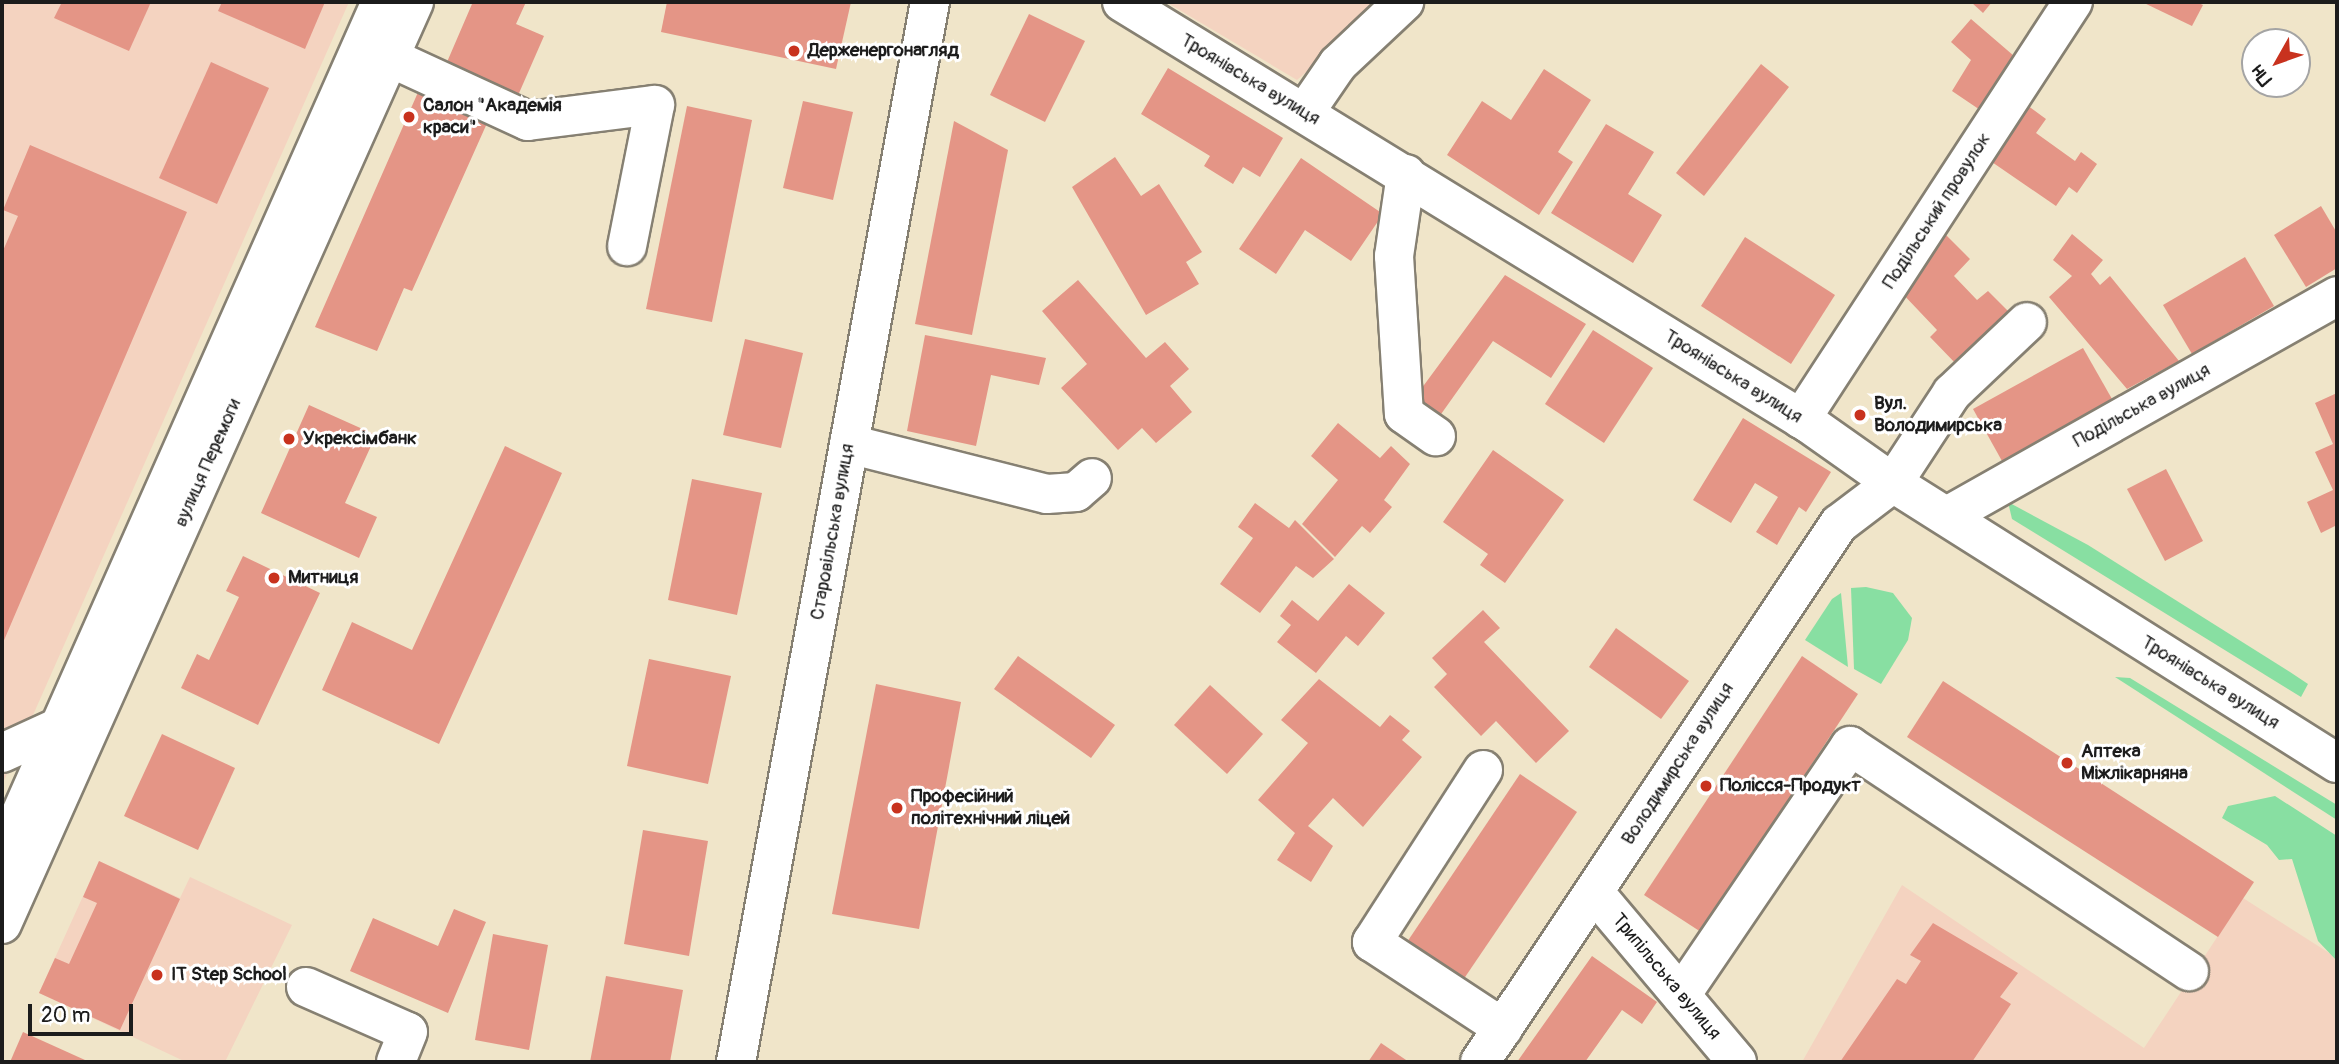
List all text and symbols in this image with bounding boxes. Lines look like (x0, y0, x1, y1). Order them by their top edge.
north arrow (2241, 28, 2311, 98)
street label: Троянівська вулиця (1176, 29, 1324, 131)
place label: Держенергонагляд (808, 40, 959, 62)
marker: Держенергонагляд (786, 43, 802, 59)
text: Пн (2246, 60, 2277, 91)
place label: Салон "Академія краси" (423, 95, 562, 139)
marker: Салон "Академія краси" (401, 109, 417, 125)
street label: Подільський провулок (1878, 129, 1996, 293)
street label: Троянівська вулиця (1660, 325, 1806, 429)
street label: Подільська вулиця (2070, 359, 2214, 453)
place label: Вул. Володимирська (1874, 393, 2002, 437)
street label: вулиця Перемоги (170, 395, 246, 531)
marker: Вул. Володимирська (1852, 407, 1868, 423)
place label: Укрексімбанк (303, 428, 417, 450)
marker: Укрексімбанк (281, 431, 297, 447)
street label: Старовільська вулиця (806, 442, 860, 622)
place label: Митниця (288, 567, 358, 589)
marker: Митниця (266, 570, 282, 586)
street label: Троянівська вулиця (2137, 631, 2283, 735)
street label: Володимирська вулиця (1617, 679, 1739, 849)
place label: Аптека Міжлікарняна (2081, 741, 2188, 785)
marker: Аптека Міжлікарняна (2059, 755, 2075, 771)
place label: Полісся-Продукт (1720, 775, 1861, 797)
marker: Полісся-Продукт (1698, 778, 1714, 794)
place label: Професійний політехнічний ліцей (911, 786, 1070, 830)
marker: Професійний політехнічний ліцей (889, 800, 905, 816)
street label: Трипільська вулиця (1607, 909, 1725, 1045)
place label: IT Step School (171, 964, 287, 986)
marker: IT Step School (149, 967, 165, 983)
scale bar (32, 990, 136, 1034)
text: 20 m (41, 1002, 90, 1029)

